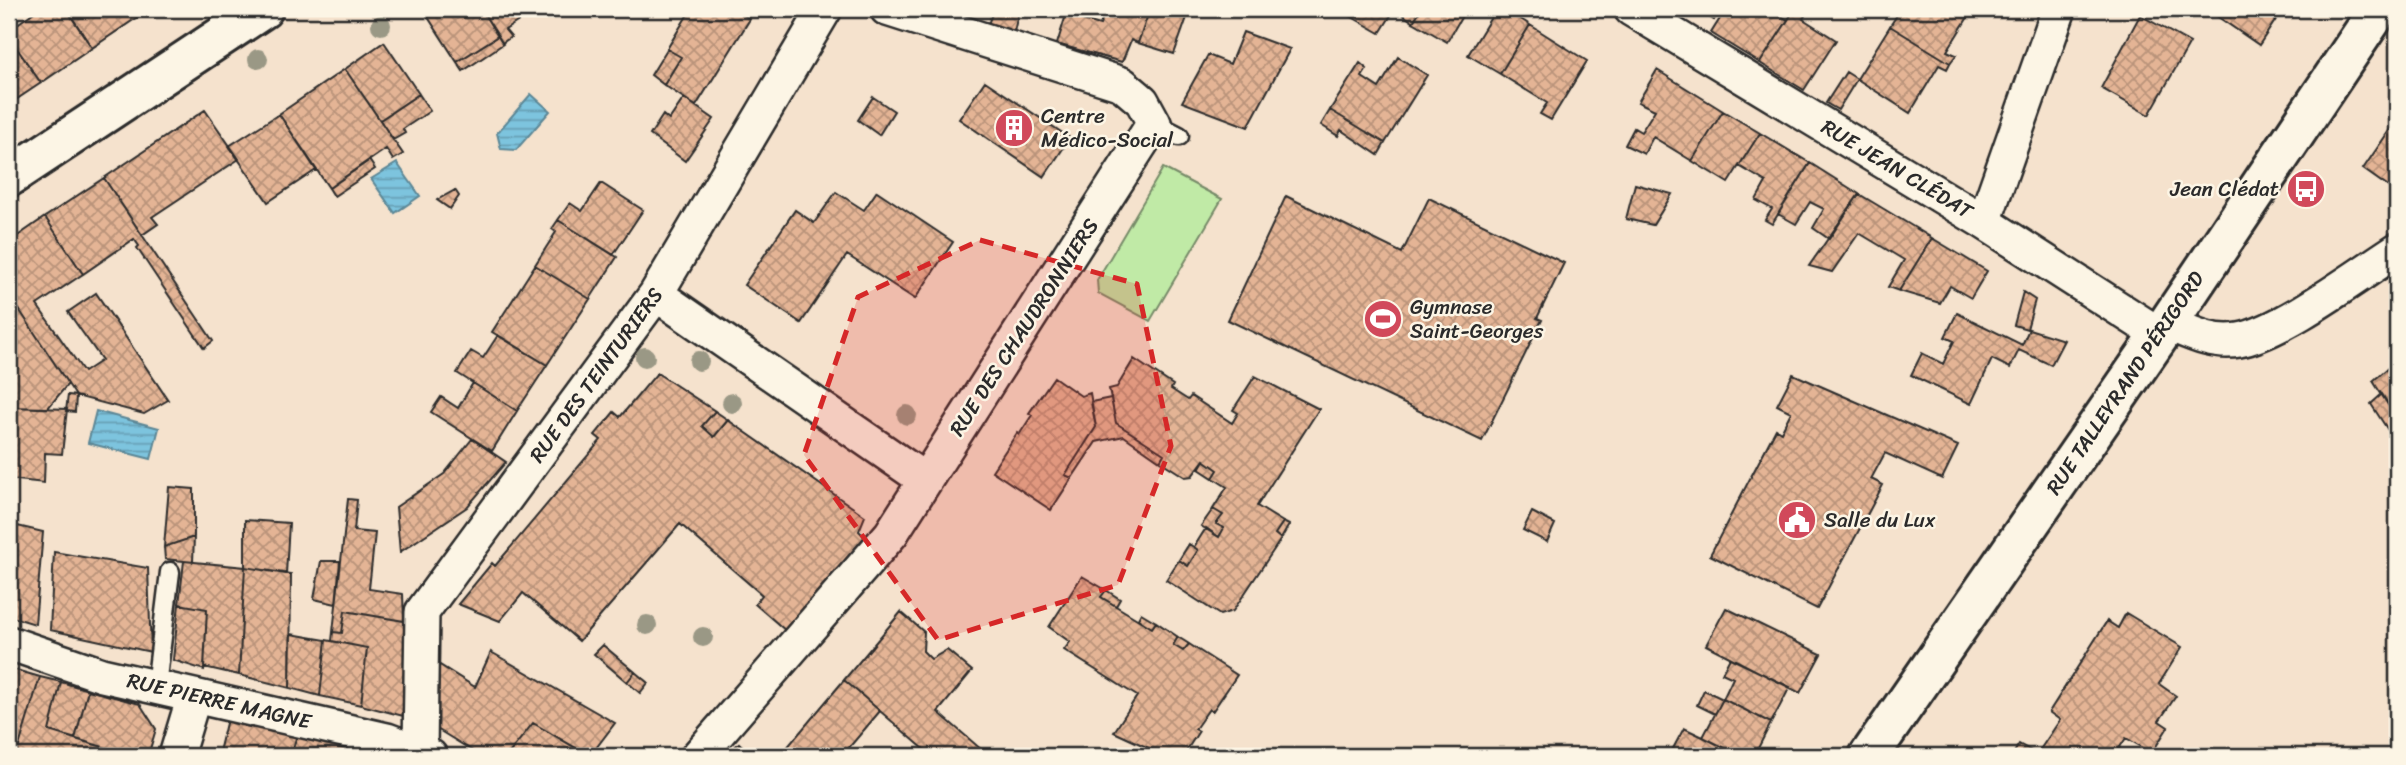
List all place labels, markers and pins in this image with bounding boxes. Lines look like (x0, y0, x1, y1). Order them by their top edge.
place label: Centre Médico-Social (1041, 97, 1174, 159)
building icon: Centre Médico-Social (993, 107, 1035, 149)
bus stop icon: Jean Clédat (2285, 168, 2327, 210)
place label: Jean Clédat (2169, 170, 2279, 208)
place label: Gymnase Saint-Georges (1410, 288, 1544, 350)
sports icon: Gymnase Saint-Georges (1362, 298, 1404, 340)
public building icon: Salle du Lux (1776, 499, 1818, 541)
place label: Salle du Lux (1824, 501, 1936, 539)

